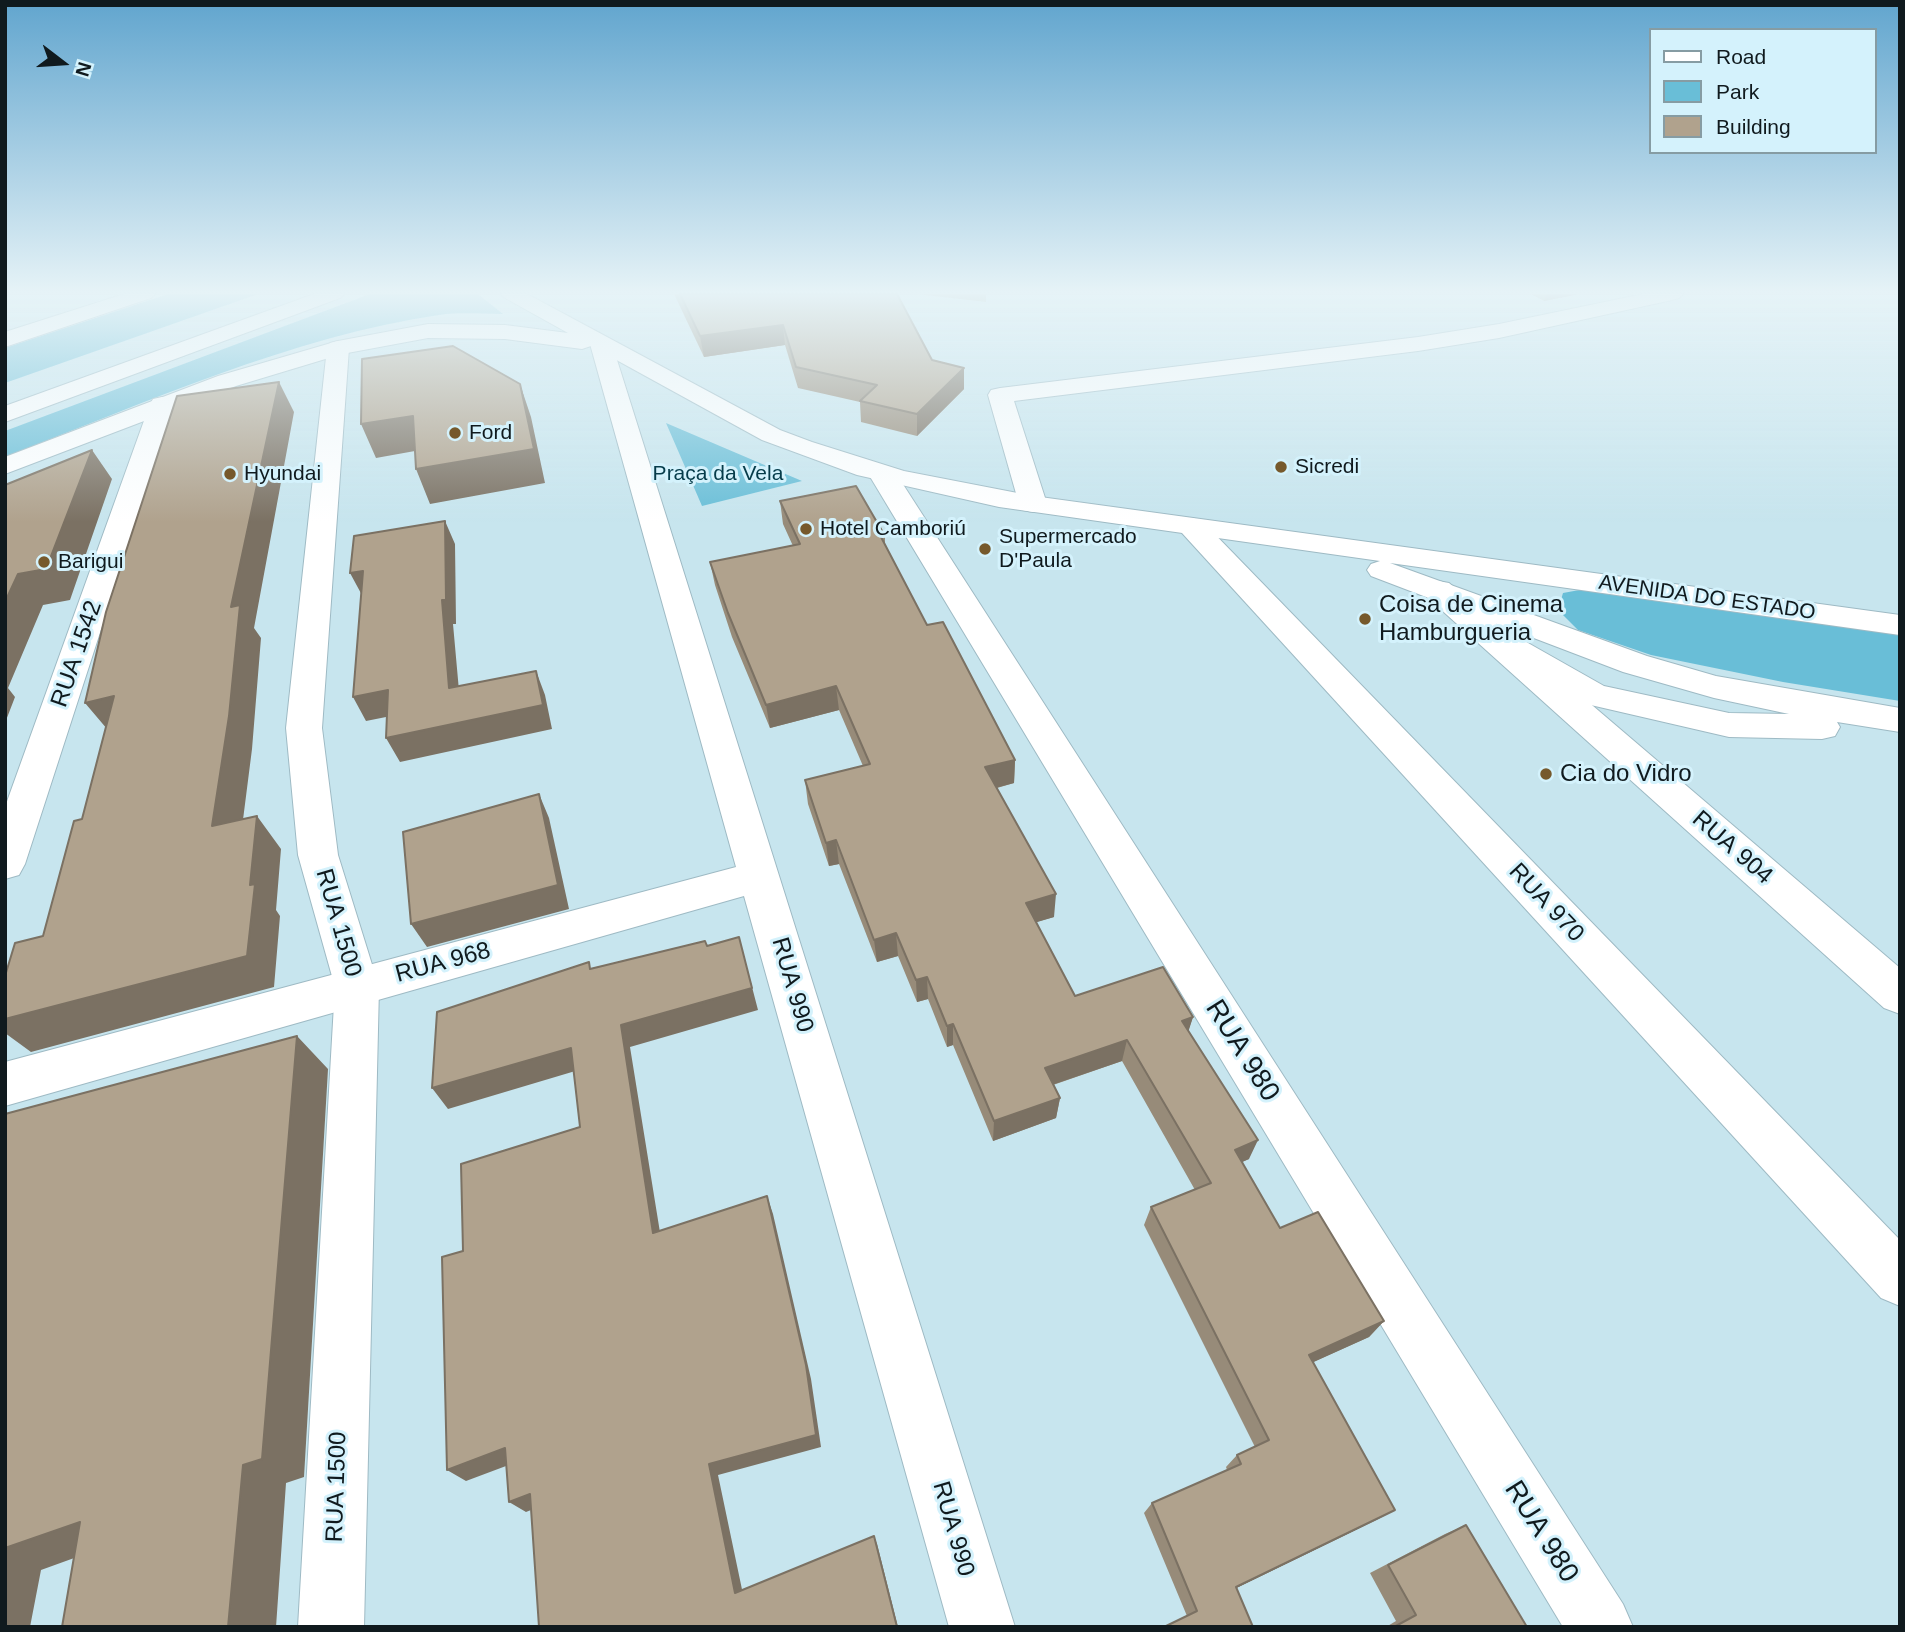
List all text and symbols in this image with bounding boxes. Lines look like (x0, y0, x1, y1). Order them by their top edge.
north arrow (28, 28, 98, 98)
legend (1650, 28, 1877, 154)
text: Road (1716, 45, 1766, 68)
text: N (72, 60, 96, 79)
text: Park (1716, 80, 1759, 103)
text: Building (1716, 115, 1791, 138)
place label: Ford (469, 420, 512, 446)
marker: Ford (447, 425, 463, 441)
place label: Sicredi (1295, 454, 1359, 480)
marker: Sicredi (1273, 459, 1289, 475)
place label: Hyundai (244, 461, 321, 487)
park label: Praça da Vela (653, 461, 783, 487)
marker: Hyundai (222, 466, 238, 482)
place label: Hotel Camboriú (820, 516, 966, 542)
marker: Hotel Camboriú (798, 521, 814, 537)
place label: Supermercado D'Paula (999, 524, 1137, 574)
marker: Supermercado D'Paula (977, 541, 993, 557)
place label: Barigui (58, 549, 123, 575)
marker: Barigui (36, 554, 52, 570)
street label: AVENIDA DO ESTADO (1597, 570, 1817, 626)
place label: Coisa de Cinema Hamburgueria (1379, 591, 1563, 647)
street label: RUA 1542 (45, 597, 109, 711)
marker: Coisa de Cinema Hamburgueria (1357, 611, 1373, 627)
place label: Cia do Vidro (1560, 760, 1692, 788)
marker: Cia do Vidro (1538, 766, 1554, 782)
street label: RUA 904 (1686, 805, 1778, 891)
street label: RUA 970 (1502, 858, 1590, 948)
street label: RUA 1500 (309, 866, 367, 980)
street label: RUA 990 (765, 934, 819, 1036)
street label: RUA 968 (392, 936, 494, 990)
street label: RUA 980 (1198, 994, 1286, 1108)
street label: RUA 1500 (321, 1431, 353, 1543)
street label: RUA 980 (1497, 1475, 1585, 1589)
street label: RUA 990 (926, 1478, 980, 1580)

